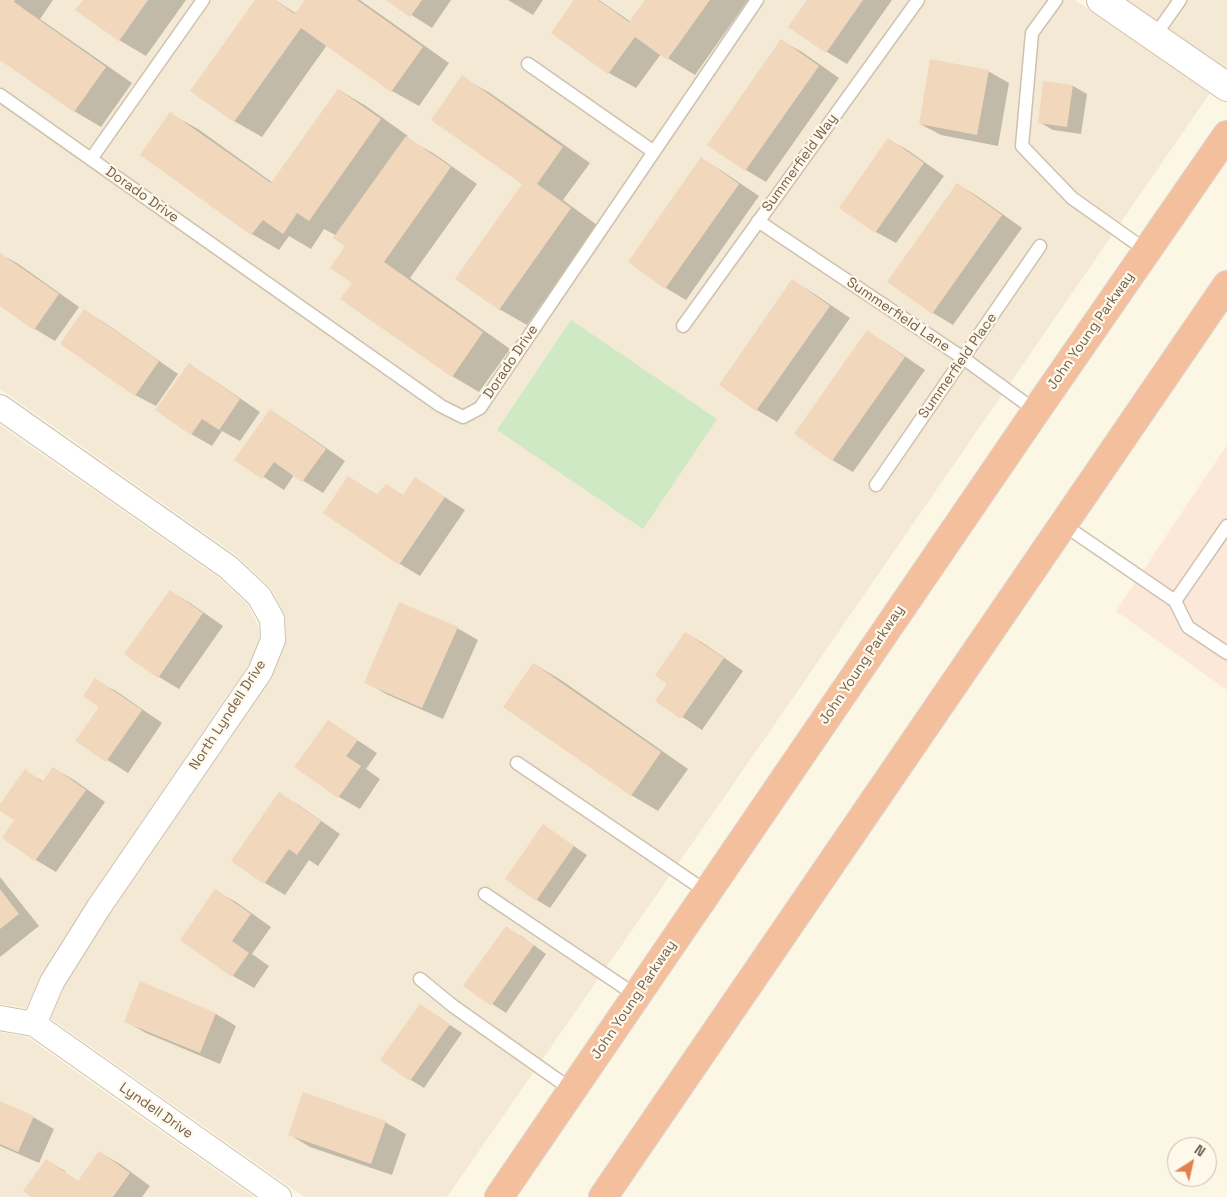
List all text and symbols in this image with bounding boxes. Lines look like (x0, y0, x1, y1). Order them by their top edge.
street label: Summerfield Way (759, 111, 841, 215)
street label: Dorado Drive (102, 164, 182, 226)
street label: John Young Parkway (1044, 269, 1138, 393)
street label: Summerfield Lane (843, 274, 953, 356)
street label: Summerfield Place (915, 310, 1001, 422)
street label: Dorado Drive (480, 322, 542, 402)
street label: John Young Parkway (816, 602, 908, 728)
street label: North Lyndell Drive (186, 657, 270, 773)
street label: John Young Parkway (588, 937, 680, 1063)
street label: Lyndell Drive (116, 1079, 196, 1143)
north arrow (1167, 1137, 1217, 1187)
text: N (1191, 1140, 1209, 1161)

